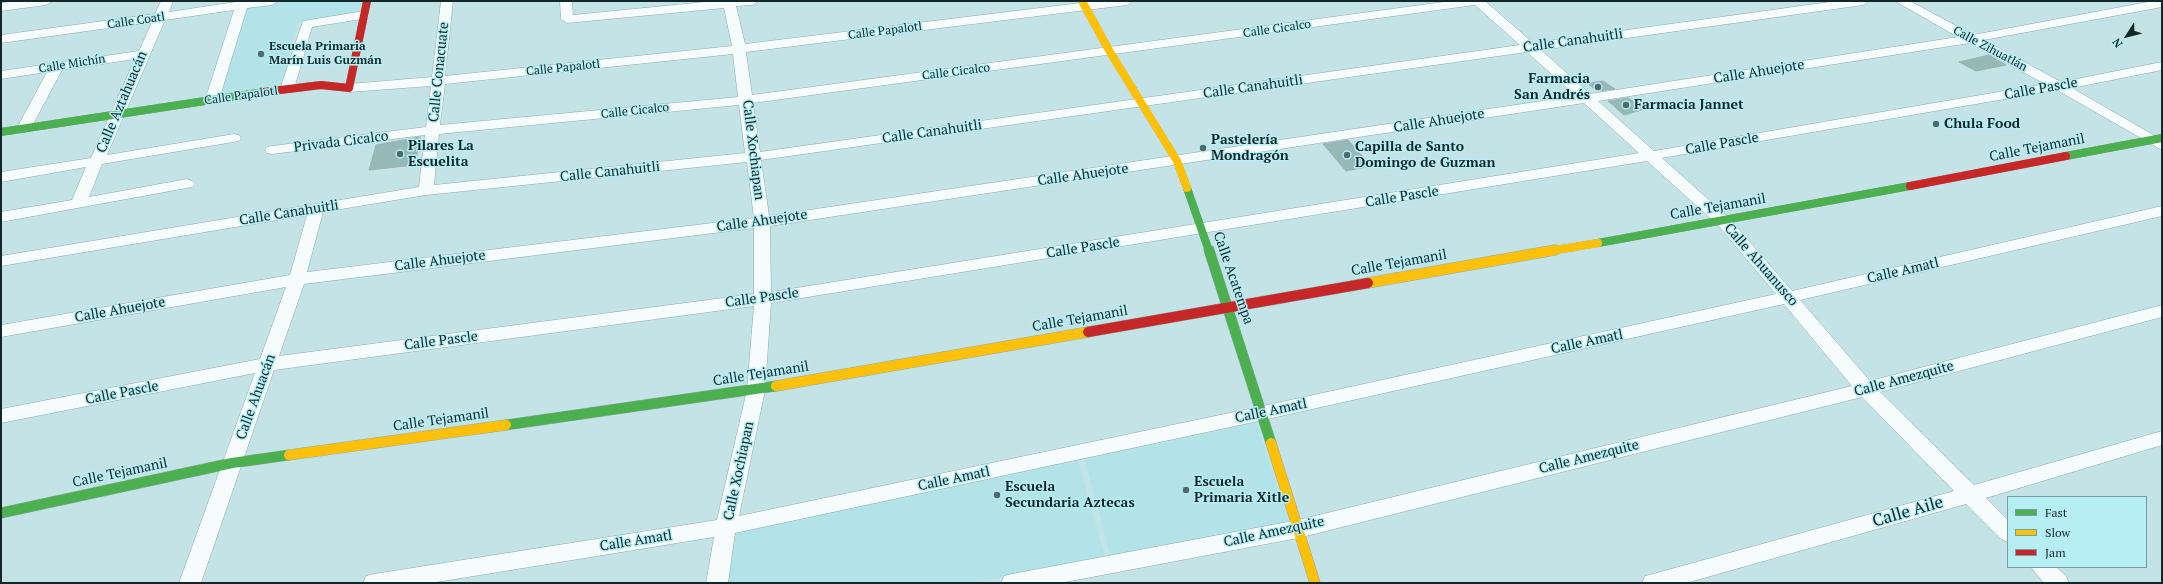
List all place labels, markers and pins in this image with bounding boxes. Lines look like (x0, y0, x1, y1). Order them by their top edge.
place label: Escuela Primaria Marín Luis Guzmán (269, 40, 382, 68)
marker: Escuela Primaria Marín Luis Guzmán (256, 49, 266, 59)
place label: Farmacia San Andrés (1514, 71, 1590, 104)
marker: Farmacia San Andrés (1593, 82, 1603, 92)
place label: Farmacia Jannet (1634, 97, 1744, 113)
marker: Farmacia Jannet (1621, 100, 1631, 110)
place label: Chula Food (1944, 116, 2020, 132)
marker: Chula Food (1931, 119, 1941, 129)
place label: Pastelería Mondragón (1211, 132, 1289, 164)
place label: Pilares La Escuelita (408, 138, 474, 170)
place label: Capilla de Santo Domingo de Guzman (1355, 139, 1496, 172)
marker: Pastelería Mondragón (1198, 143, 1208, 153)
marker: Pilares La Escuelita (395, 149, 405, 159)
marker: Capilla de Santo Domingo de Guzman (1342, 150, 1352, 160)
place label: Escuela Primaria Xitle (1194, 474, 1289, 506)
place label: Escuela Secundaria Aztecas (1005, 479, 1135, 512)
marker: Escuela Primaria Xitle (1181, 485, 1191, 495)
marker: Escuela Secundaria Aztecas (992, 490, 1002, 500)

